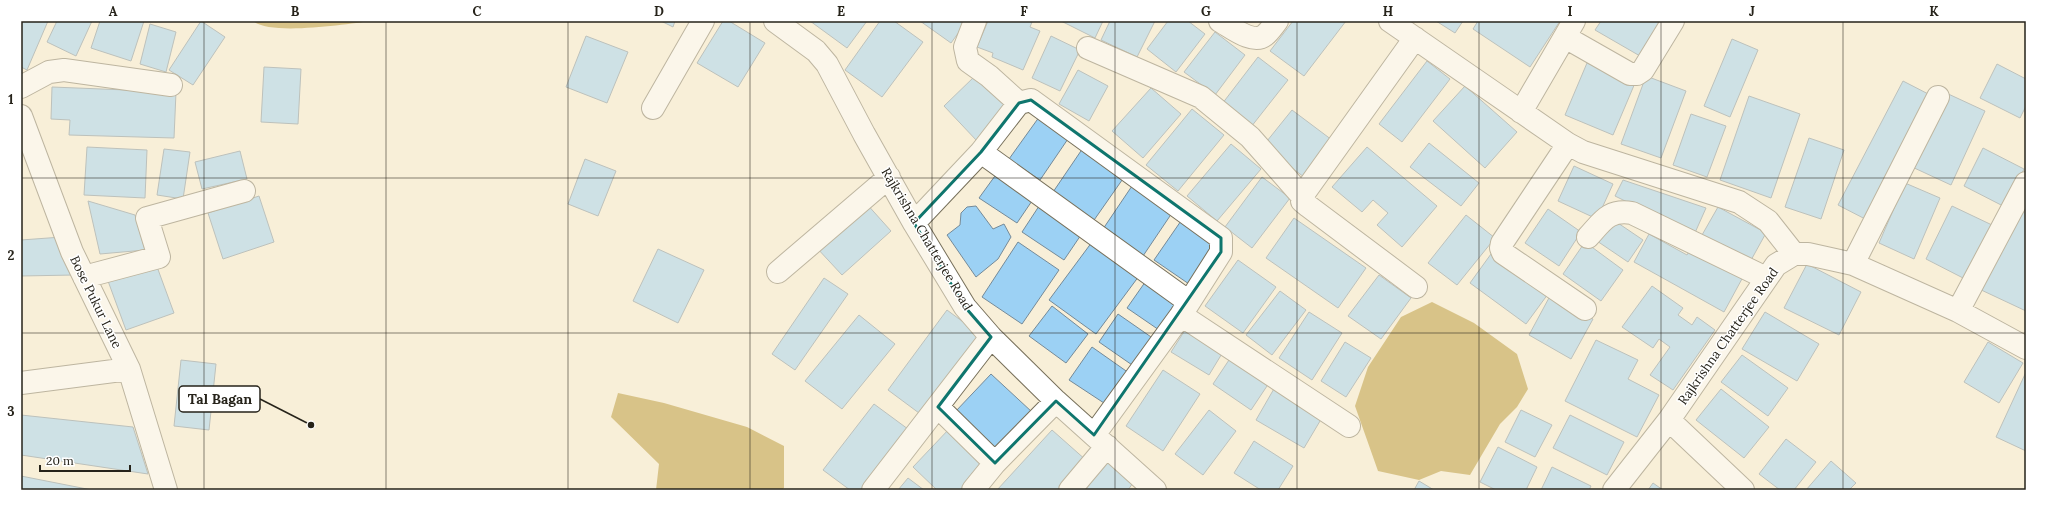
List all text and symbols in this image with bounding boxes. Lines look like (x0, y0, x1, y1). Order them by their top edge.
text: A (109, 3, 118, 20)
text: B (291, 3, 300, 20)
text: C (473, 3, 482, 20)
text: D (654, 3, 664, 20)
text: E (837, 3, 845, 20)
text: F (1020, 3, 1028, 20)
text: G (1201, 3, 1211, 20)
text: H (1383, 3, 1393, 20)
text: I (1567, 3, 1573, 20)
text: J (1749, 3, 1755, 20)
text: K (1929, 3, 1939, 20)
text: 1 (8, 91, 14, 108)
street label: Rajkrishna Chatterjee Road (878, 164, 977, 314)
text: 2 (8, 247, 15, 264)
street label: Bose Pukur Lane (66, 253, 126, 351)
street label: Rajkrishna Chatterjee Road (1674, 264, 1782, 408)
callout: Tal Bagan (179, 386, 260, 412)
text: Tal Bagan (188, 390, 252, 408)
text: 3 (7, 403, 15, 420)
scale bar (40, 447, 130, 473)
text: 20 m (46, 453, 74, 468)

